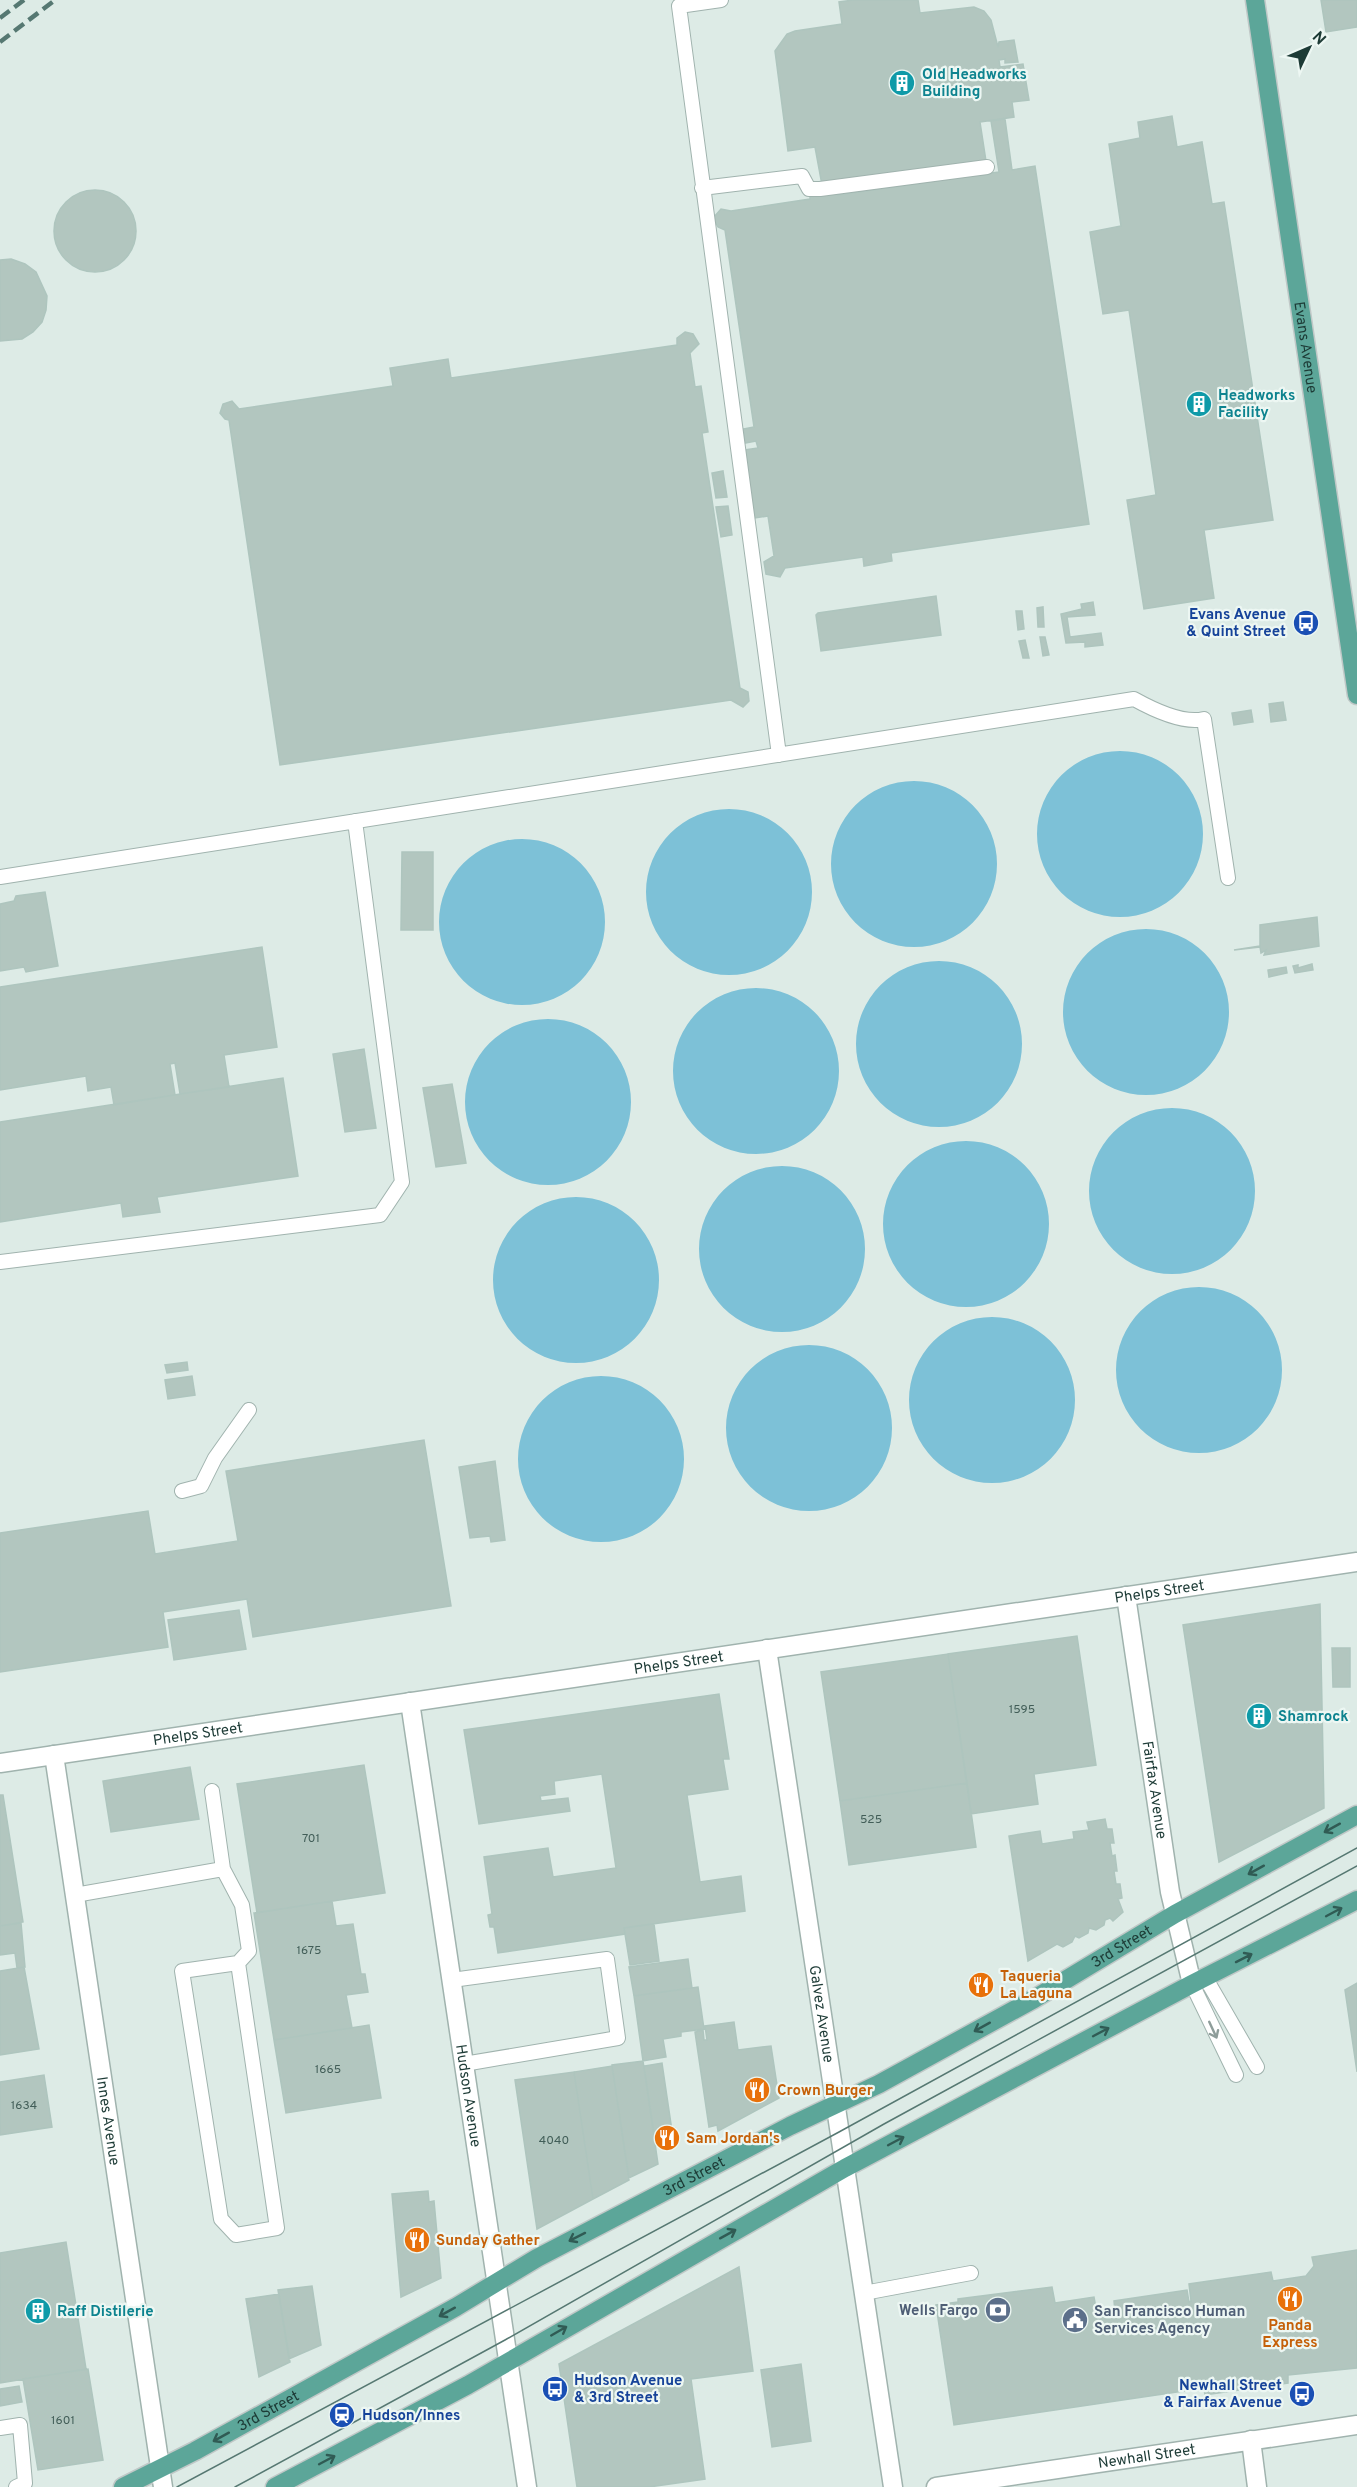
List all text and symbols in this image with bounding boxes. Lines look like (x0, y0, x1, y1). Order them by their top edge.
north arrow (1279, 18, 1339, 78)
text: N (1307, 28, 1330, 50)
place label: Old Headworks Building (922, 66, 1027, 102)
building icon: Old Headworks Building (887, 68, 917, 98)
street label: Evans Avenue (1288, 300, 1321, 395)
place label: Headworks Facility (1218, 387, 1295, 423)
building icon: Headworks Facility (1184, 389, 1214, 419)
place label: Evans Avenue & Quint Street (1186, 606, 1286, 642)
bus stop icon: Evans Avenue & Quint Street (1291, 608, 1321, 638)
street label: Phelps Street (1113, 1577, 1206, 1609)
street label: Phelps Street (633, 1648, 725, 1680)
building icon: Shamrock (1244, 1701, 1274, 1731)
house number: 1595 (1009, 1702, 1035, 1718)
place label: Shamrock (1278, 1708, 1349, 1727)
street label: Phelps Street (152, 1719, 244, 1751)
street label: Fairfax Avenue (1137, 1740, 1170, 1840)
house number: 525 (860, 1812, 882, 1828)
one-way arrow (1324, 1822, 1341, 1834)
house number: 701 (302, 1831, 320, 1847)
one-way arrow (1248, 1864, 1265, 1876)
one-way arrow (1325, 1906, 1342, 1918)
street label: 3rd Street (1088, 1922, 1156, 1973)
house number: 1675 (296, 1943, 322, 1959)
one-way arrow (1235, 1952, 1253, 1963)
street label: Galvez Avenue (804, 1964, 837, 2064)
place label: Taqueria La Laguna (1000, 1968, 1072, 2004)
restaurant icon: Taqueria La Laguna (966, 1970, 996, 2000)
one-way arrow (1208, 2020, 1220, 2038)
one-way arrow (974, 2022, 992, 2033)
one-way arrow (1091, 2026, 1109, 2037)
street label: Hudson Avenue (450, 2043, 484, 2149)
house number: 1665 (315, 2062, 341, 2078)
street label: Innes Avenue (91, 2075, 123, 2167)
restaurant icon: Crown Burger (742, 2075, 772, 2105)
place label: Crown Burger (777, 2082, 874, 2101)
house number: 1634 (11, 2098, 37, 2114)
restaurant icon: Sam Jordan's (652, 2123, 682, 2153)
place label: Sam Jordan's (686, 2130, 780, 2149)
house number: 4040 (539, 2133, 569, 2149)
one-way arrow (887, 2135, 905, 2146)
street label: 3rd Street (660, 2153, 729, 2202)
restaurant icon: Sunday Gather (402, 2225, 432, 2255)
one-way arrow (719, 2228, 736, 2240)
place label: Sunday Gather (436, 2232, 541, 2251)
one-way arrow (568, 2232, 586, 2244)
restaurant icon: Panda Express (1275, 2284, 1305, 2314)
bank icon: Wells Fargo (983, 2295, 1013, 2325)
building icon: Raff Distilerie (23, 2296, 53, 2326)
place label: Wells Fargo (899, 2302, 978, 2321)
place label: Raff Distilerie (57, 2303, 154, 2322)
place label: San Francisco Human Services Agency (1094, 2303, 1245, 2339)
public building icon: San Francisco Human Services Agency (1060, 2305, 1090, 2335)
one-way arrow (438, 2307, 456, 2318)
place label: Panda Express (1262, 2317, 1318, 2353)
one-way arrow (550, 2325, 567, 2337)
place label: Hudson Avenue & 3rd Street (574, 2372, 682, 2408)
bus stop icon: Hudson Avenue & 3rd Street (540, 2374, 570, 2404)
place label: Newhall Street & Fairfax Avenue (1163, 2377, 1282, 2413)
bus stop icon: Newhall Street & Fairfax Avenue (1287, 2379, 1317, 2409)
street label: 3rd Street (235, 2387, 303, 2437)
station icon: Hudson/Innes (327, 2400, 357, 2430)
place label: Hudson/Innes (362, 2407, 460, 2426)
house number: 1601 (51, 2413, 75, 2429)
one-way arrow (213, 2431, 230, 2443)
street label: Newhall Street (1097, 2441, 1197, 2474)
one-way arrow (318, 2454, 335, 2466)

